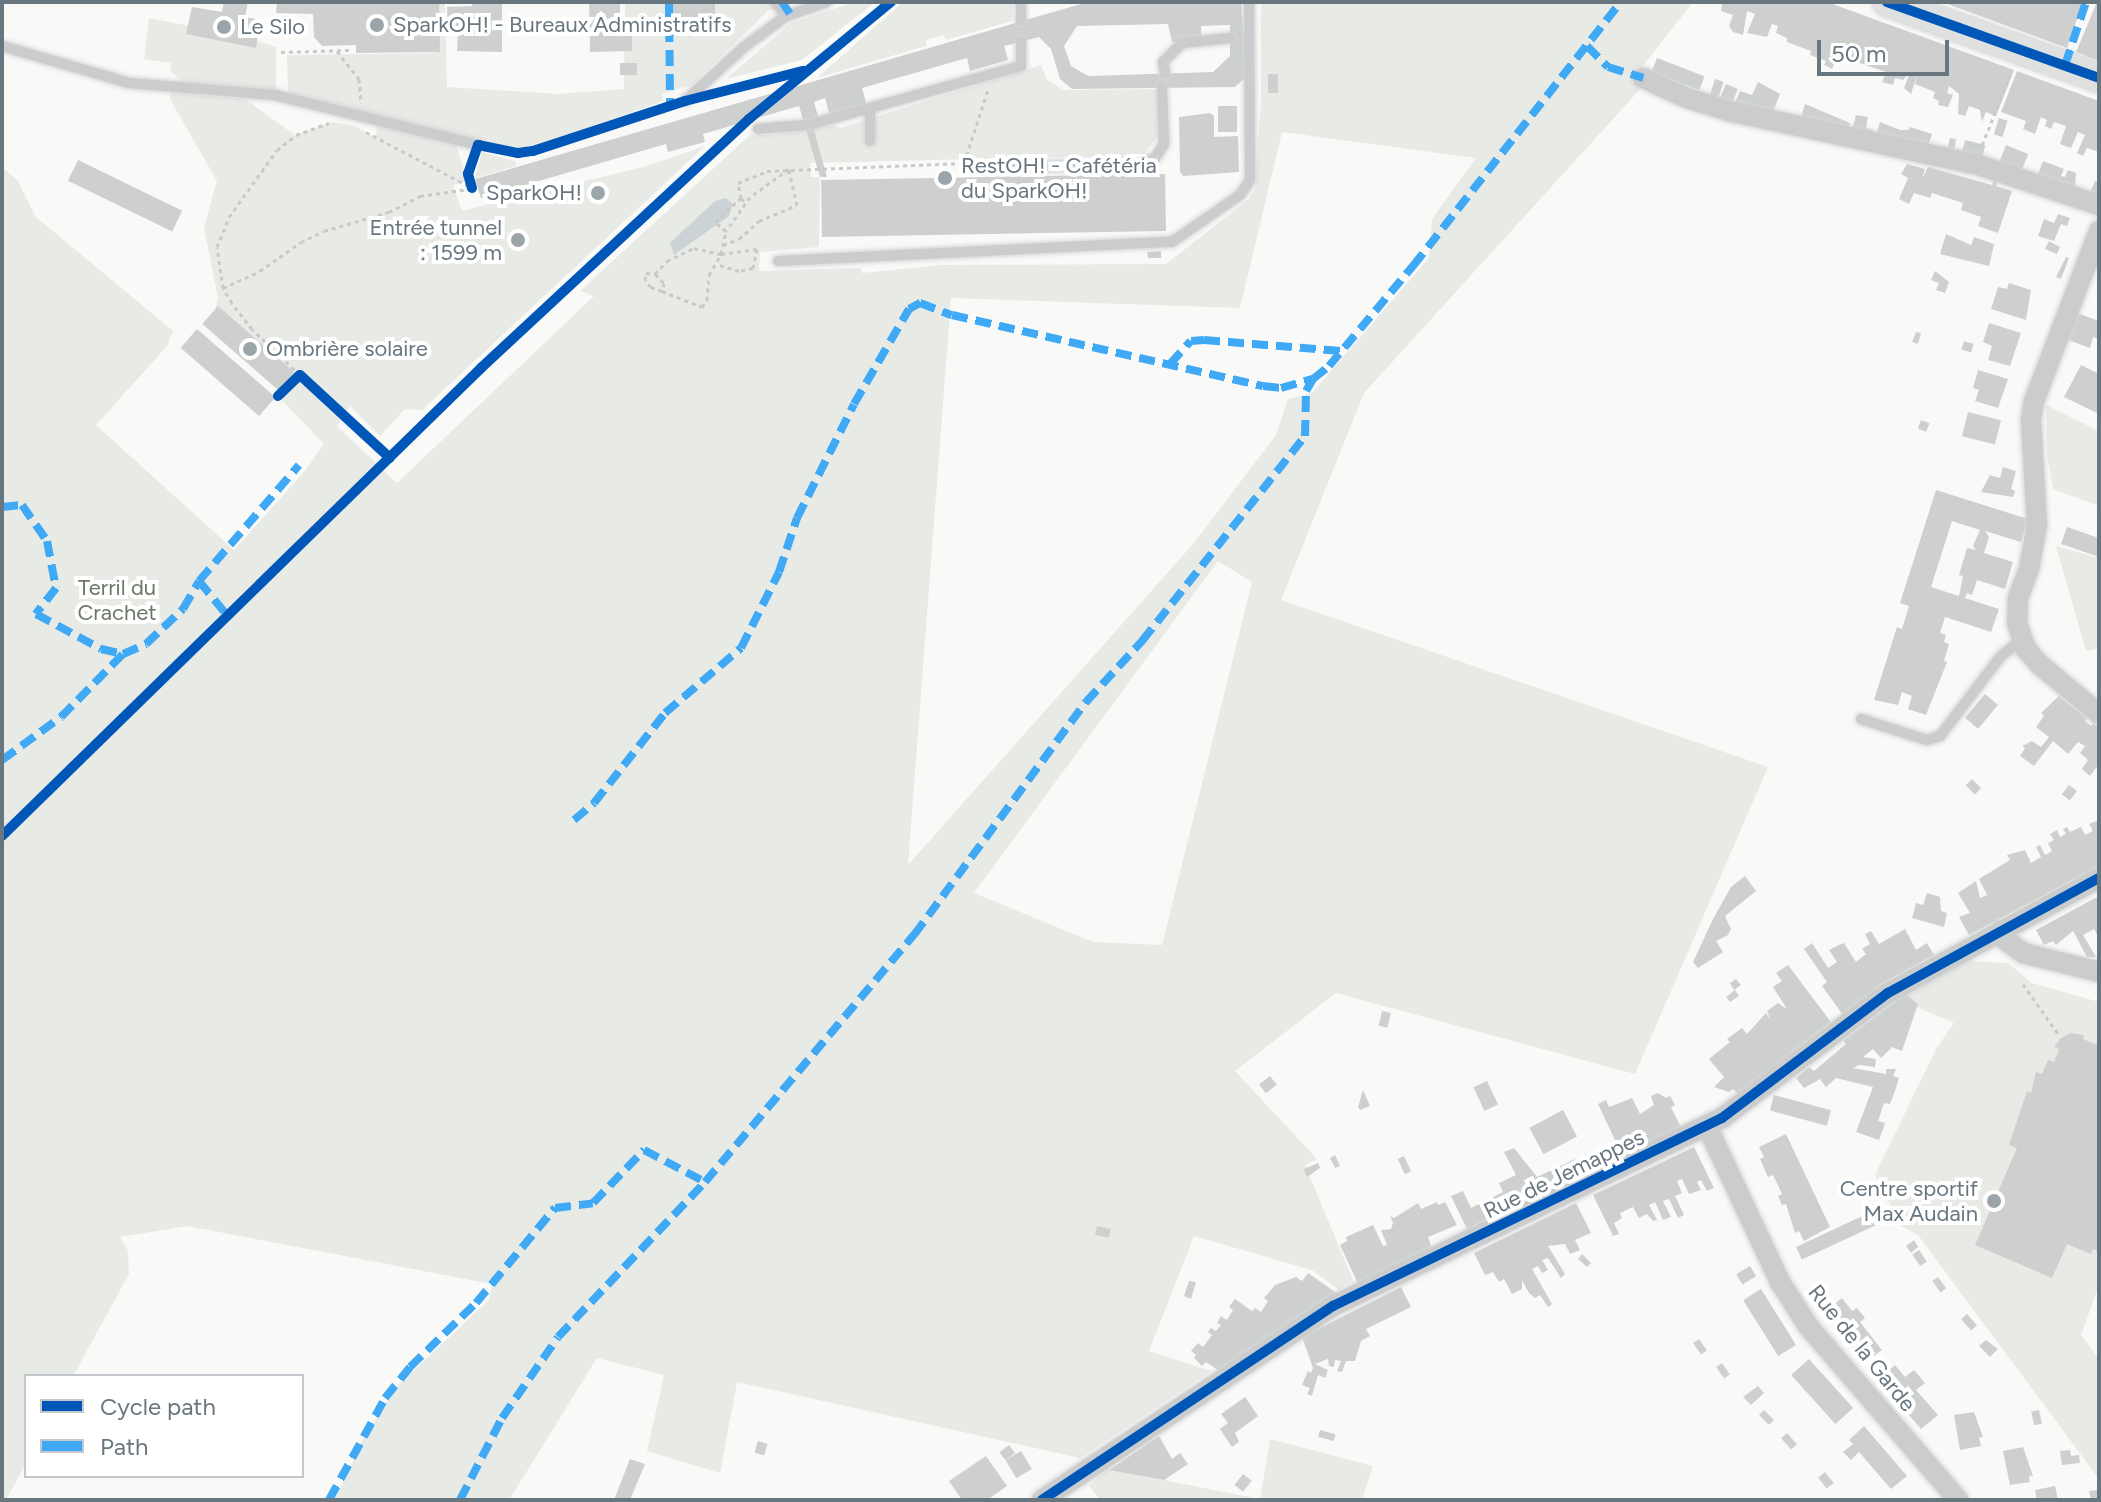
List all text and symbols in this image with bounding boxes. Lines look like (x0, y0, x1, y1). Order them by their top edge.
place label: SparkOH! - Bureaux Administratifs (393, 12, 731, 38)
place label: Le Silo (240, 14, 305, 40)
marker: SparkOH! - Bureaux Administratifs (368, 16, 386, 34)
marker: Le Silo (215, 18, 233, 36)
scale bar (1821, 24, 1953, 74)
text: 50 m (1831, 39, 1887, 68)
place label: RestOH! - Cafétéria du SparkOH! (961, 152, 1157, 204)
marker: RestOH! - Cafétéria du SparkOH! (936, 169, 954, 187)
place label: SparkOH! (486, 180, 582, 206)
marker: SparkOH! (589, 184, 607, 202)
place label: Entrée tunnel : 1599 m (369, 214, 502, 266)
marker: Entrée tunnel : 1599 m (509, 231, 527, 249)
place label: Ombrière solaire (266, 336, 428, 362)
marker: Ombrière solaire (241, 340, 259, 358)
park label: Terril du Crachet (77, 574, 157, 626)
street label: Rue de Jemappes (1479, 1124, 1649, 1224)
place label: Centre sportif Max Audain (1840, 1175, 1978, 1226)
marker: Centre sportif Max Audain (1985, 1192, 2003, 1210)
street label: Rue de la Garde (1803, 1279, 1921, 1417)
legend (24, 1374, 304, 1478)
text: Cycle path (100, 1392, 216, 1421)
text: Path (100, 1432, 148, 1461)

